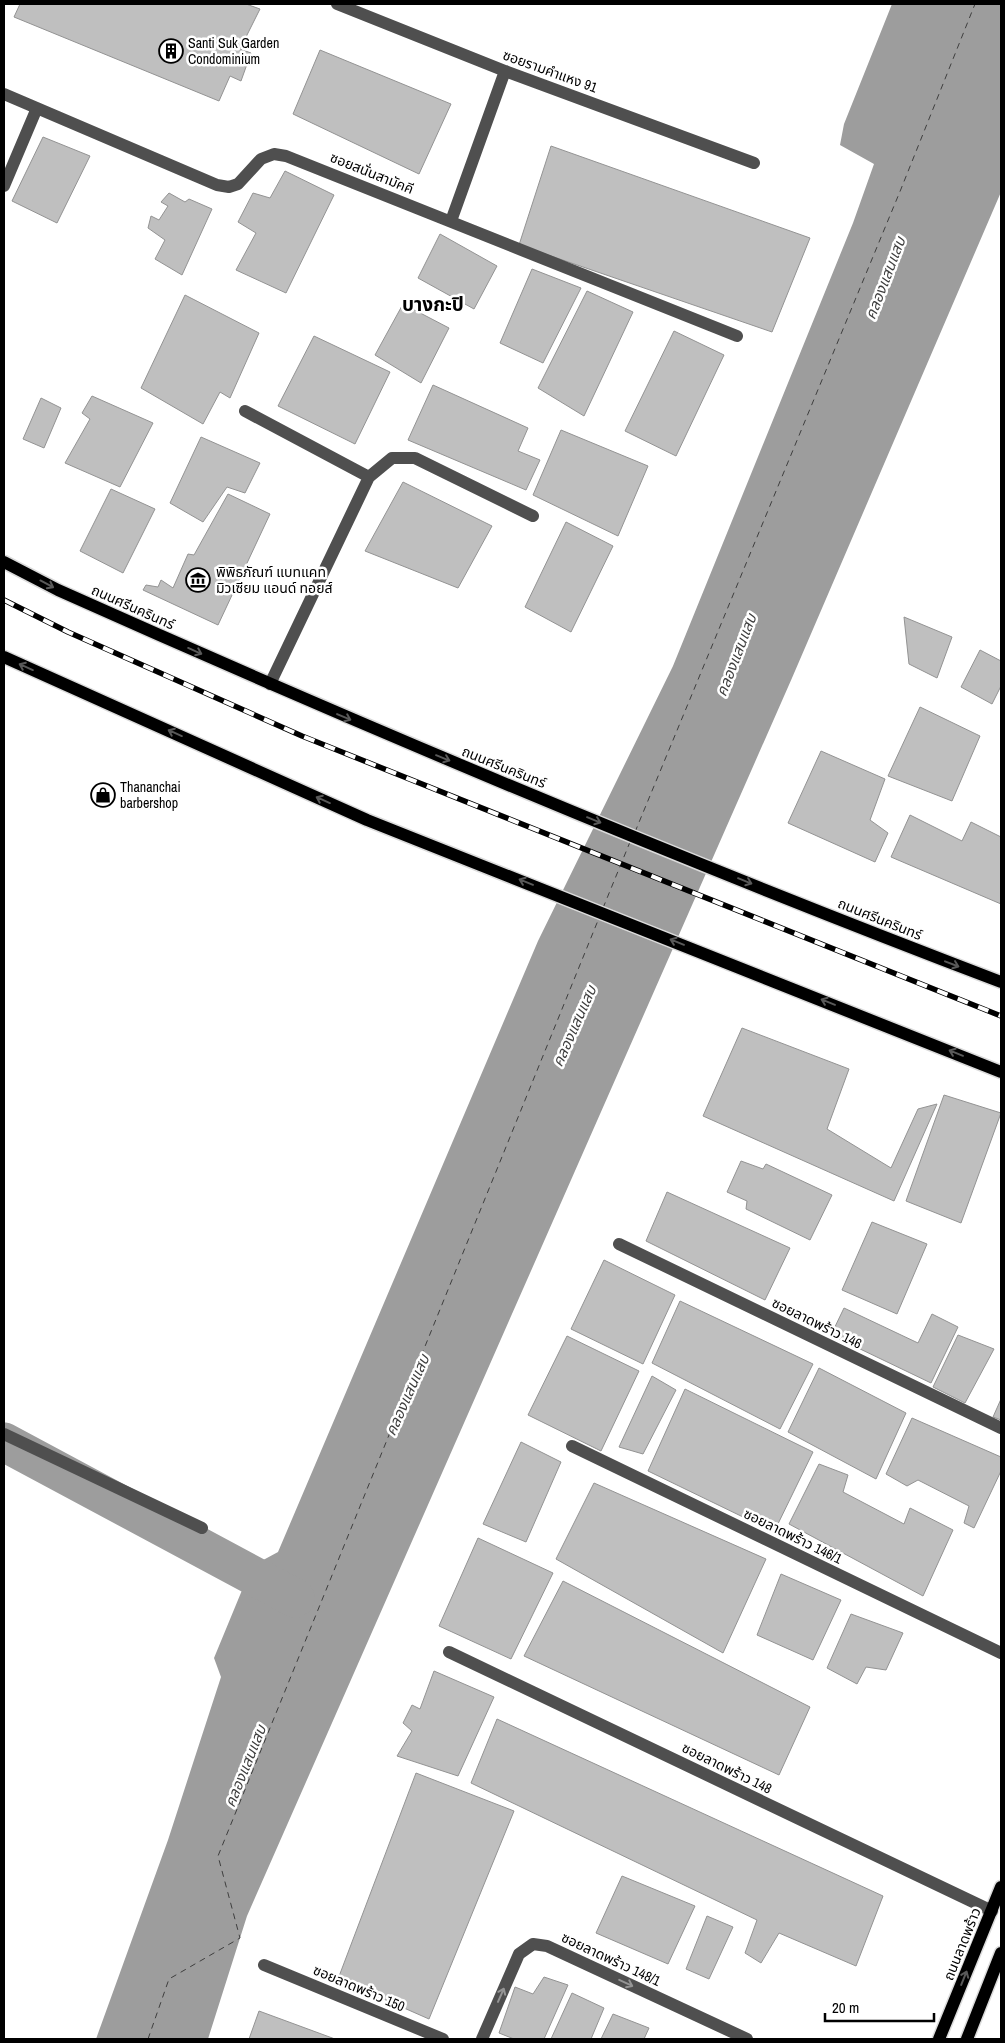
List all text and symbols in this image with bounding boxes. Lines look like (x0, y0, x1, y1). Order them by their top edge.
place label: Santi Suk Garden Condominium (188, 34, 279, 68)
building icon: Santi Suk Garden Condominium (158, 38, 184, 64)
street label: ซอยรามคำแหง 91 (500, 46, 600, 97)
street label: ซอยสนั่นสามัคคี (327, 148, 417, 198)
water label: คลองแสนแสบ (860, 233, 911, 322)
district label: บางกะปิ (402, 291, 464, 317)
place label: พิพิธภัณฑ์ แบทแคท มิวเซียม แอนด์ ทอยส์ (216, 563, 333, 597)
museum icon: พิพิธภัณฑ์ แบทแคท มิวเซียม แอนด์ ทอยส์ (185, 567, 211, 593)
one-way arrow (39, 580, 54, 589)
street label: ถนนศรีนครินทร์ (89, 581, 178, 634)
water label: คลองแสนแสบ (711, 610, 762, 699)
one-way arrow (187, 647, 202, 657)
one-way arrow (19, 661, 34, 671)
one-way arrow (336, 712, 351, 722)
one-way arrow (168, 728, 183, 738)
street label: ถนนศรีนครินทร์ (459, 742, 549, 792)
one-way arrow (436, 755, 451, 764)
place label: Thananchai barbershop (120, 778, 181, 812)
shop icon: Thananchai barbershop (90, 782, 116, 808)
one-way arrow (316, 794, 331, 804)
one-way arrow (586, 815, 601, 825)
one-way arrow (519, 877, 534, 887)
one-way arrow (737, 877, 752, 886)
street label: ถนนศรีนครินทร์ (835, 894, 925, 944)
one-way arrow (670, 937, 685, 947)
one-way arrow (944, 960, 959, 969)
water label: คลองแสนแสบ (547, 981, 602, 1070)
one-way arrow (821, 997, 836, 1006)
one-way arrow (949, 1048, 964, 1058)
street label: ซอยลาดพร้าว 146 (769, 1293, 865, 1353)
water label: คลองแสนแสบ (380, 1350, 435, 1439)
street label: ซอยลาดพร้าว 146/1 (741, 1504, 846, 1568)
water label: คลองแสนแสบ (219, 1721, 271, 1810)
street label: ซอยลาดพร้าว 148 (679, 1738, 775, 1798)
street label: ถนนลาดพร้าว (939, 1905, 985, 1983)
street label: ซอยลาดพร้าว 148/1 (558, 1928, 664, 1990)
street label: ซอยลาดพร้าว 150 (310, 1961, 408, 2015)
one-way arrow (960, 1971, 970, 1986)
one-way arrow (618, 1978, 633, 1988)
one-way arrow (497, 1988, 507, 2003)
scale bar (825, 1990, 934, 2022)
text: 20 m (832, 1997, 859, 2018)

